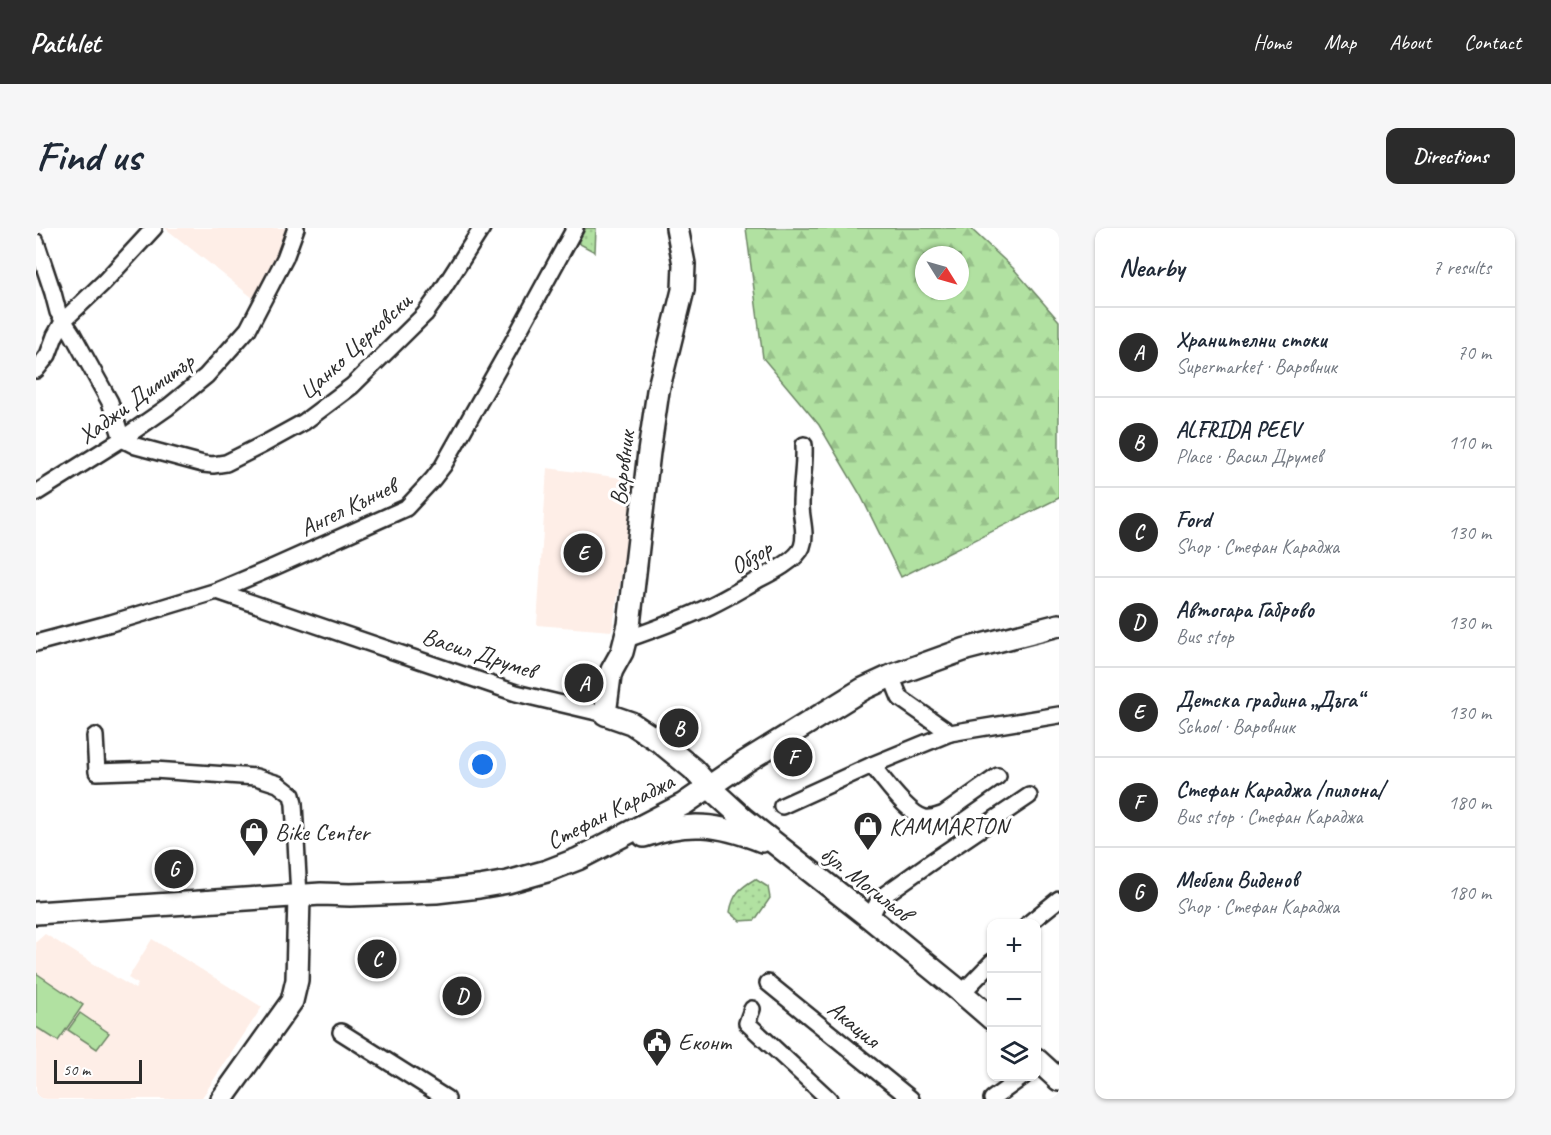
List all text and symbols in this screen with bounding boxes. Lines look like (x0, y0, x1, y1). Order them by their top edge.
text: Pathlet (30, 25, 100, 60)
text: Home (1253, 29, 1291, 55)
text: Map (1324, 29, 1356, 55)
text: About (1389, 29, 1431, 55)
text: Contact (1464, 29, 1521, 55)
button: Directions (1386, 128, 1515, 184)
text: Find us (36, 130, 141, 183)
north arrow (915, 246, 969, 300)
text: Nearby (1119, 251, 1184, 284)
text: 7 results (1432, 255, 1491, 280)
street label: Цанко Церковски (292, 285, 419, 406)
text: Хранителни стоки (1176, 326, 1327, 354)
text: A (1133, 340, 1144, 365)
text: 70 m (1457, 340, 1491, 365)
street label: Хаджи Димитър (72, 345, 201, 450)
text: Supermarket · Варовник (1176, 354, 1337, 379)
text: ALFRIDA PEEV (1176, 416, 1300, 444)
street label: Варовник (603, 427, 642, 507)
text: B (1133, 430, 1144, 455)
text: 110 m (1448, 430, 1491, 455)
text: Place · Васил Друмев (1176, 444, 1322, 469)
street label: Ангел Кънчев (295, 469, 405, 543)
text: Ford (1176, 506, 1211, 534)
text: C (1134, 520, 1143, 545)
text: 130 m (1448, 520, 1491, 545)
pin: E (564, 530, 602, 576)
street label: Обзор (725, 532, 779, 581)
text: Shop · Стефан Караджа (1176, 534, 1339, 559)
text: Автогара Габрово (1176, 596, 1314, 624)
text: D (1133, 610, 1144, 635)
text: 130 m (1448, 610, 1491, 635)
street label: Васил Друмев (419, 621, 543, 687)
text: Bus stop (1176, 624, 1234, 649)
pin: A (564, 660, 604, 706)
text: Детска градина „Дъга“ (1176, 686, 1363, 714)
text: E (1133, 700, 1144, 725)
text: 130 m (1448, 700, 1491, 725)
pin: B (660, 706, 698, 750)
text: School · Варовник (1176, 714, 1295, 739)
pin: F (774, 734, 813, 780)
your location (468, 750, 497, 779)
street label: Стефан Караджа (541, 766, 680, 856)
text: Стефан Караджа /пилона/ (1176, 776, 1385, 804)
text: F (1134, 790, 1143, 815)
text: 180 m (1448, 790, 1491, 815)
text: Bus stop · Стефан Караджа (1176, 804, 1363, 829)
shop icon: KAMMARTON (852, 810, 884, 852)
place label: KAMMARTON (889, 811, 1012, 841)
shop icon: Bike Center (238, 816, 270, 858)
place label: Bike Center (275, 817, 371, 847)
street label: бул. Могильов (815, 838, 922, 931)
pin: G (154, 846, 194, 892)
text: Мебели Виденов (1176, 866, 1298, 894)
text: G (1134, 880, 1143, 905)
text: 180 m (1448, 880, 1491, 905)
text: Shop · Стефан Караджа (1176, 894, 1339, 919)
map controls (987, 919, 1041, 1081)
button: + (987, 919, 1041, 973)
pin: C (358, 936, 396, 982)
button: − (987, 973, 1041, 1027)
pin: D (442, 974, 482, 1018)
street label: Акация (822, 994, 888, 1055)
public building icon: Еконт (641, 1026, 673, 1068)
place label: Еконт (678, 1027, 732, 1057)
button: layers (987, 1027, 1041, 1081)
scale bar (54, 1057, 142, 1084)
text: 50 m (63, 1060, 90, 1080)

